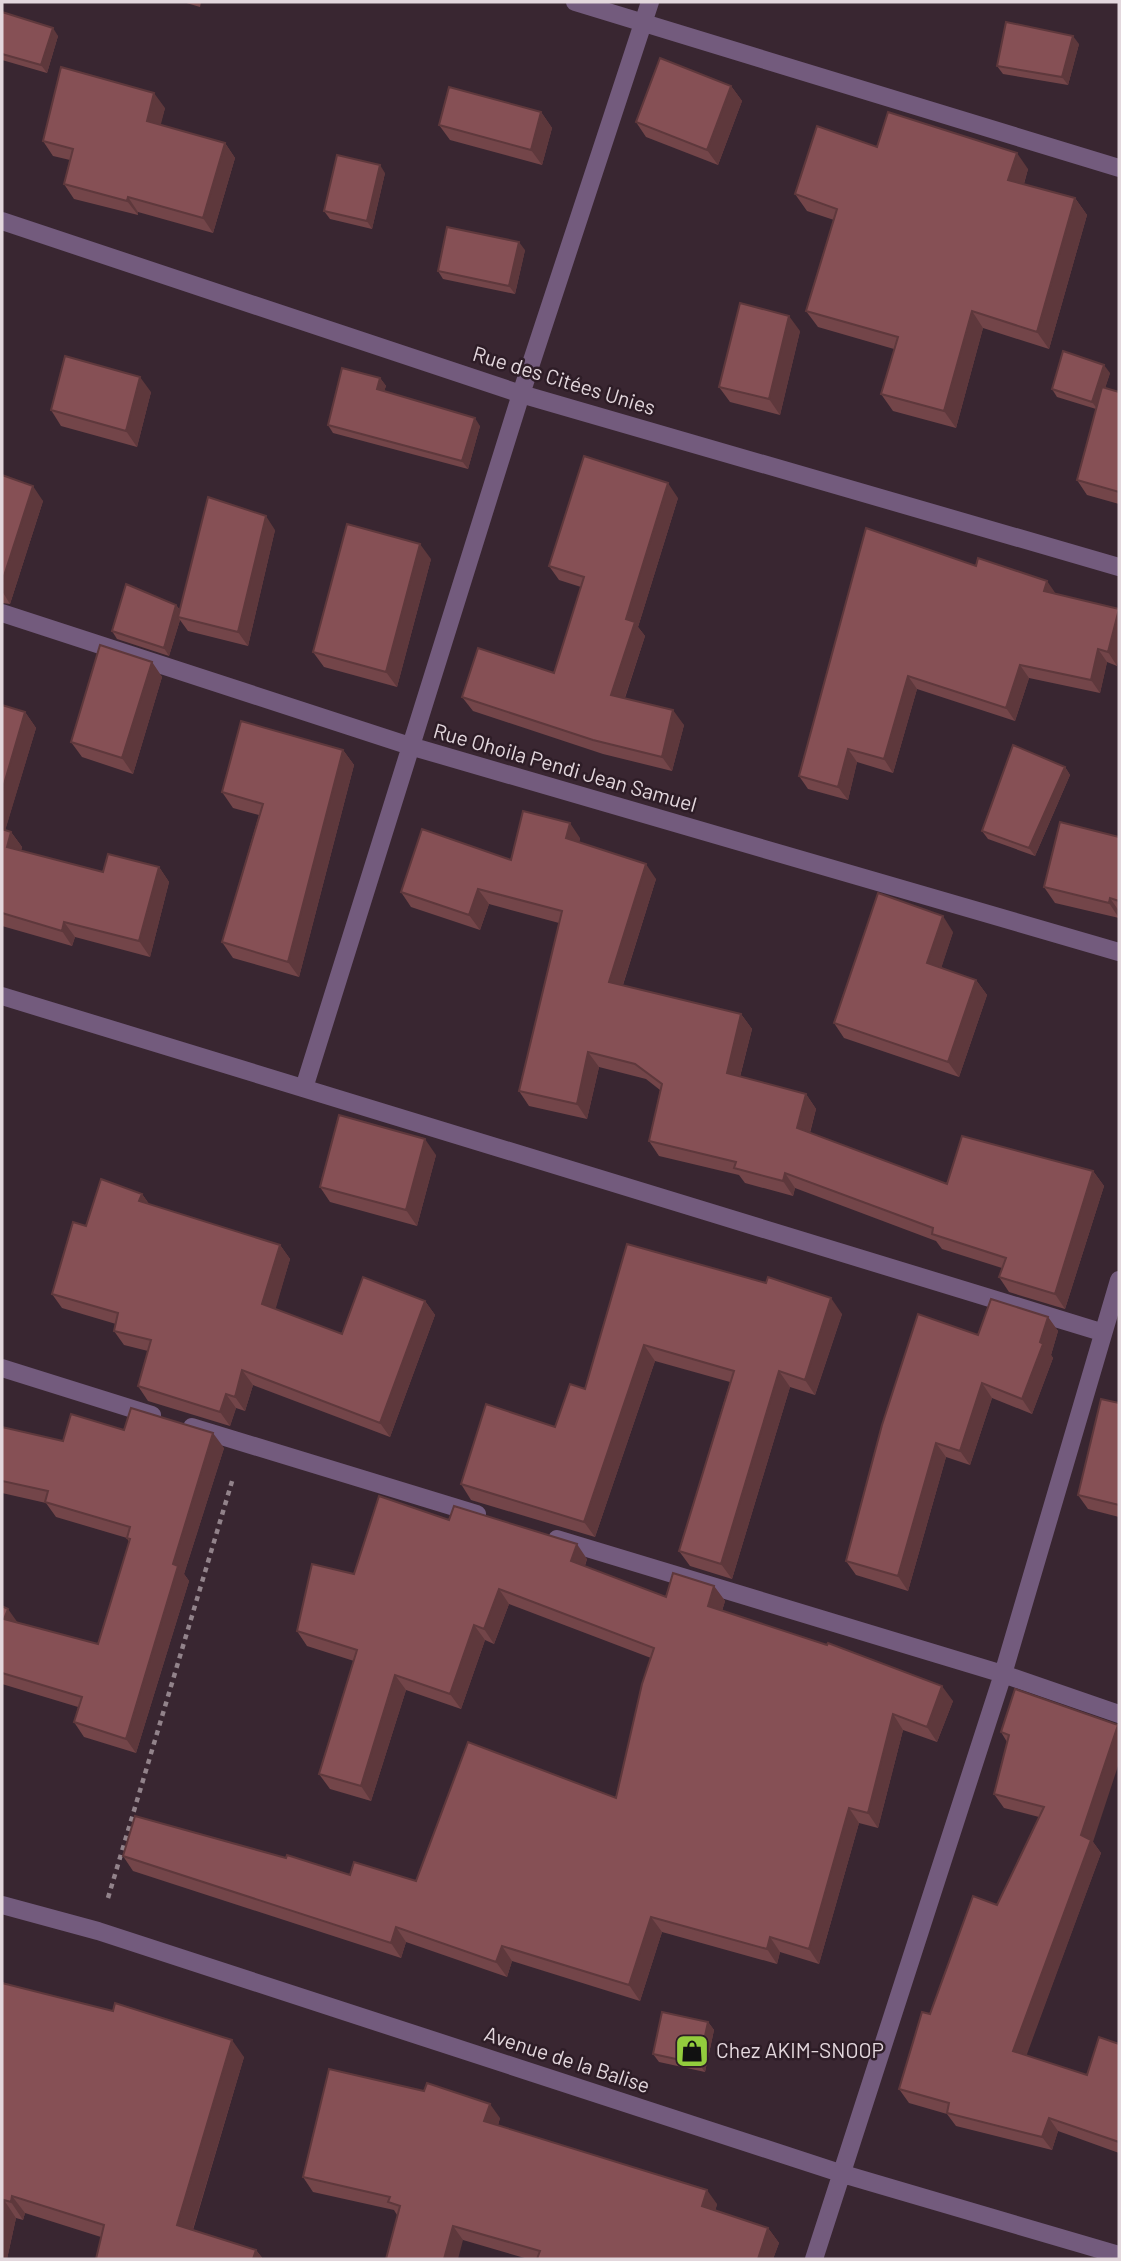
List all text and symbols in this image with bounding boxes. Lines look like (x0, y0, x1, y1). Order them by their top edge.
street label: Rue des Citées Unies (470, 340, 659, 419)
street label: Rue Ohoila Pendi Jean Samuel (431, 717, 700, 816)
street label: Avenue de la Balise (481, 2020, 654, 2097)
shop icon: Chez AKIM-SNOOP (673, 2032, 711, 2070)
place label: Chez AKIM-SNOOP (716, 2037, 884, 2062)

